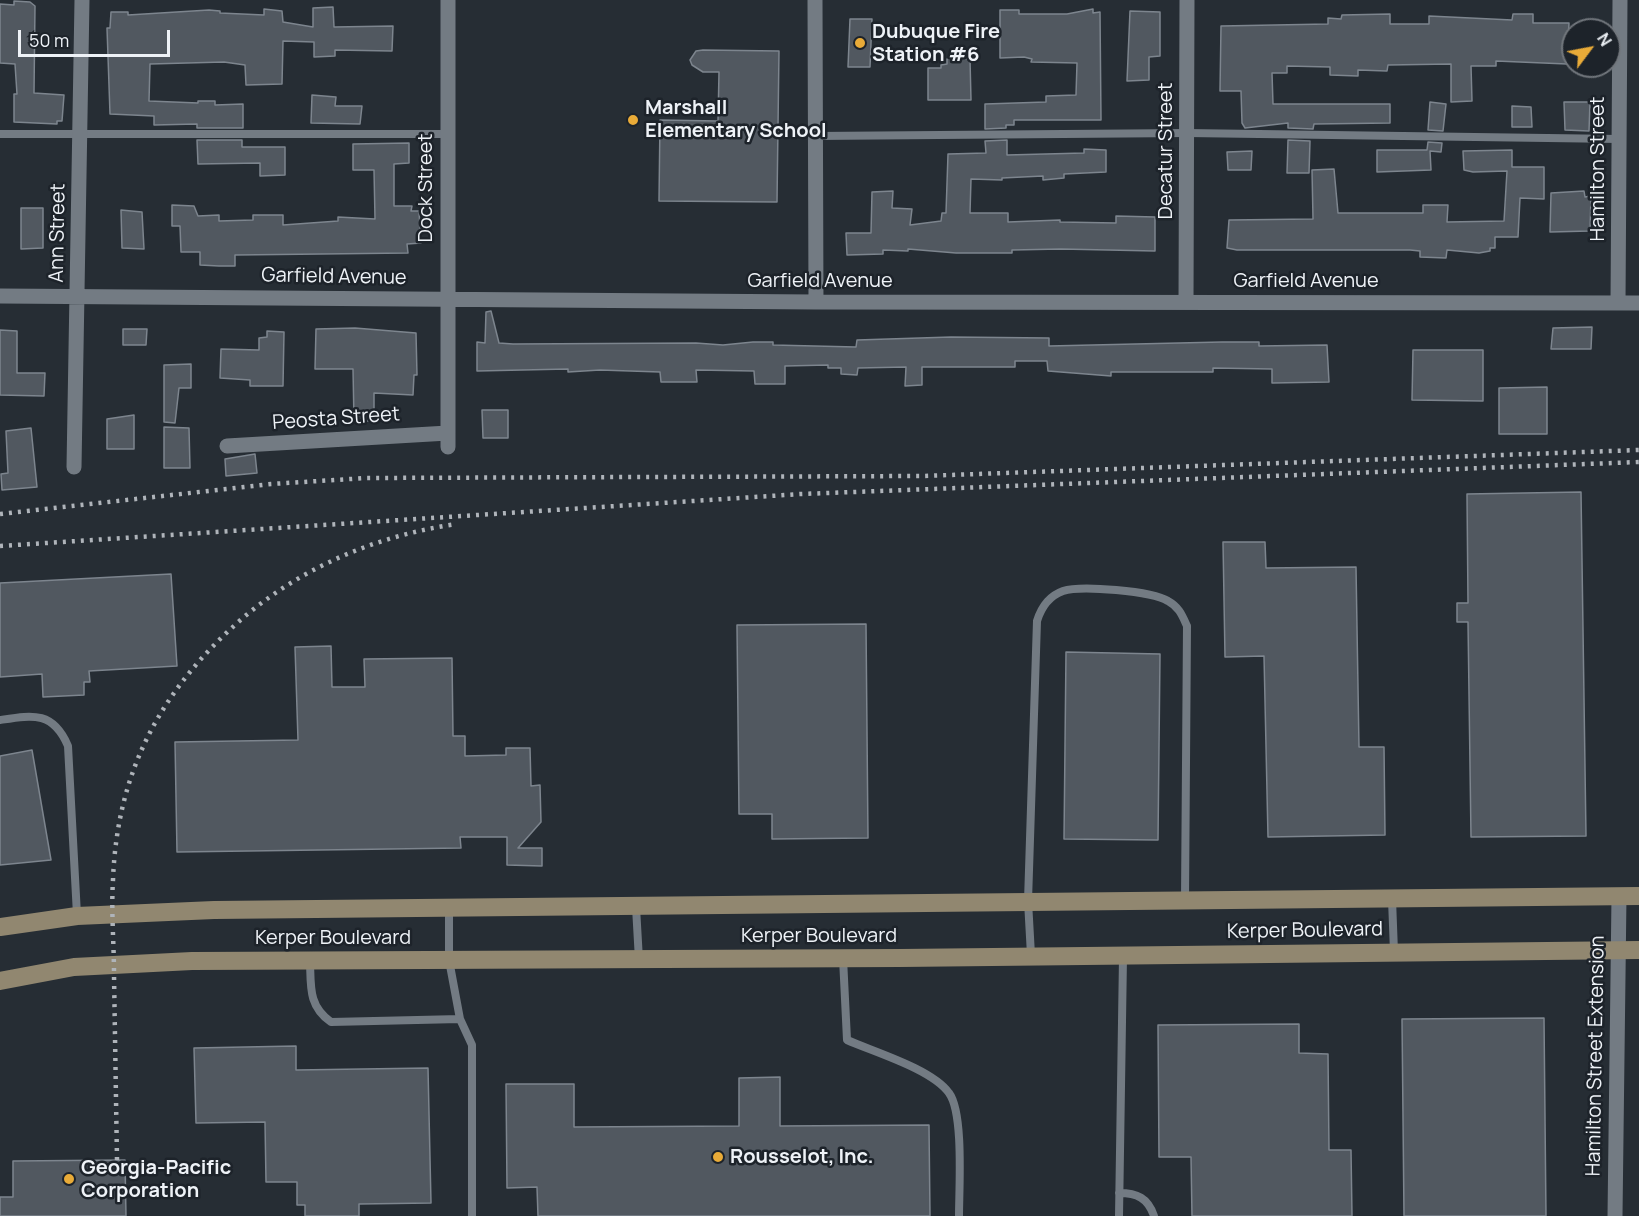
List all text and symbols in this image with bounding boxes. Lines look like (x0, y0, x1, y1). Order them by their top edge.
scale bar (21, 18, 172, 56)
north arrow (1561, 18, 1621, 78)
place label: Dubuque Fire Station #6 (872, 20, 1000, 67)
text: 50 m (29, 28, 69, 52)
text: N (1592, 29, 1617, 50)
marker: Dubuque Fire Station #6 (853, 36, 867, 50)
street label: Decatur Street (1154, 82, 1178, 220)
place label: Marshall Elementary School (645, 96, 827, 143)
street label: Hamilton Street (1586, 96, 1610, 242)
marker: Marshall Elementary School (626, 113, 640, 127)
street label: Dock Street (414, 134, 438, 242)
street label: Ann Street (45, 183, 71, 283)
street label: Garfield Avenue (261, 264, 407, 290)
street label: Garfield Avenue (747, 269, 893, 293)
street label: Garfield Avenue (1233, 269, 1379, 293)
street label: Peosta Street (271, 403, 401, 435)
street label: Kerper Boulevard (1227, 918, 1383, 944)
street label: Kerper Boulevard (741, 924, 897, 948)
street label: Kerper Boulevard (255, 926, 411, 950)
street label: Hamilton Street Extension (1582, 935, 1610, 1177)
place label: Rousselot, Inc. (730, 1145, 874, 1169)
marker: Rousselot, Inc. (711, 1150, 725, 1164)
place label: Georgia-Pacific Corporation (81, 1156, 231, 1203)
marker: Georgia-Pacific Corporation (62, 1172, 76, 1186)

